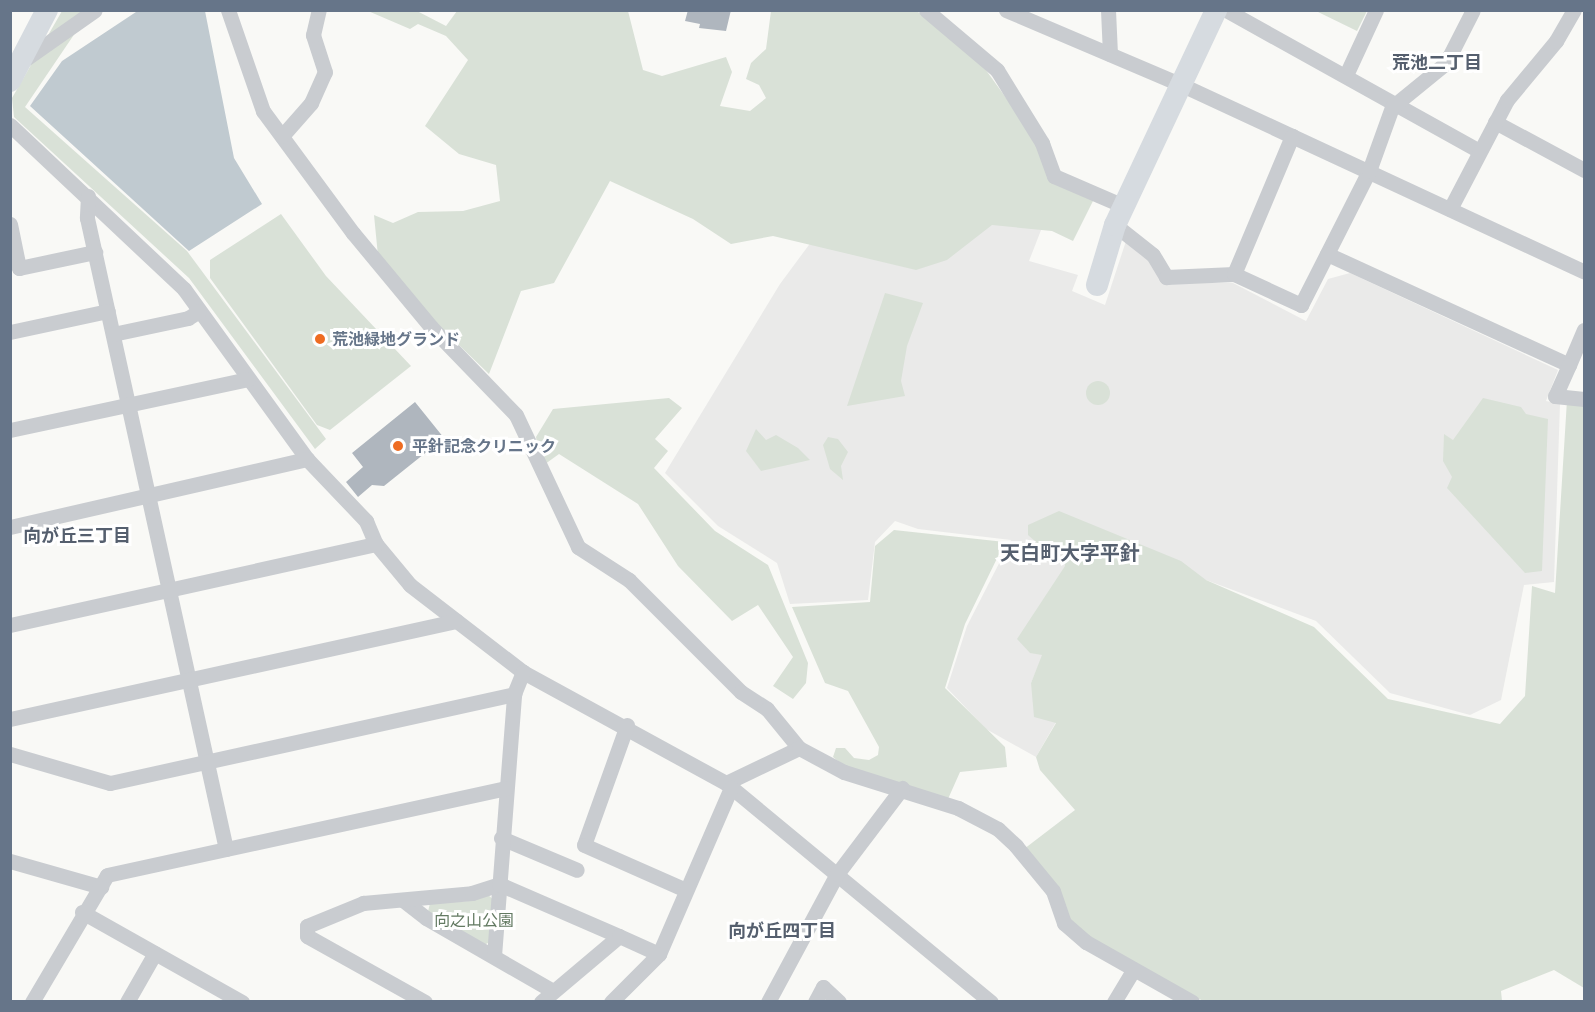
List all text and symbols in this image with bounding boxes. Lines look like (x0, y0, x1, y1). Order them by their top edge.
district label: 荒池二丁目 (1392, 51, 1482, 73)
place label: 荒池緑地グランド (332, 329, 460, 349)
marker: 荒池緑地グランド (313, 332, 327, 346)
place label: 平針記念クリニック (412, 436, 556, 456)
marker: 平針記念クリニック (389, 437, 407, 455)
district label: 向が丘三丁目 (23, 524, 131, 546)
district label: 天白町大字平針 (1000, 540, 1140, 564)
park label: 向之山公園 (434, 910, 514, 930)
district label: 向が丘四丁目 (728, 919, 836, 941)

